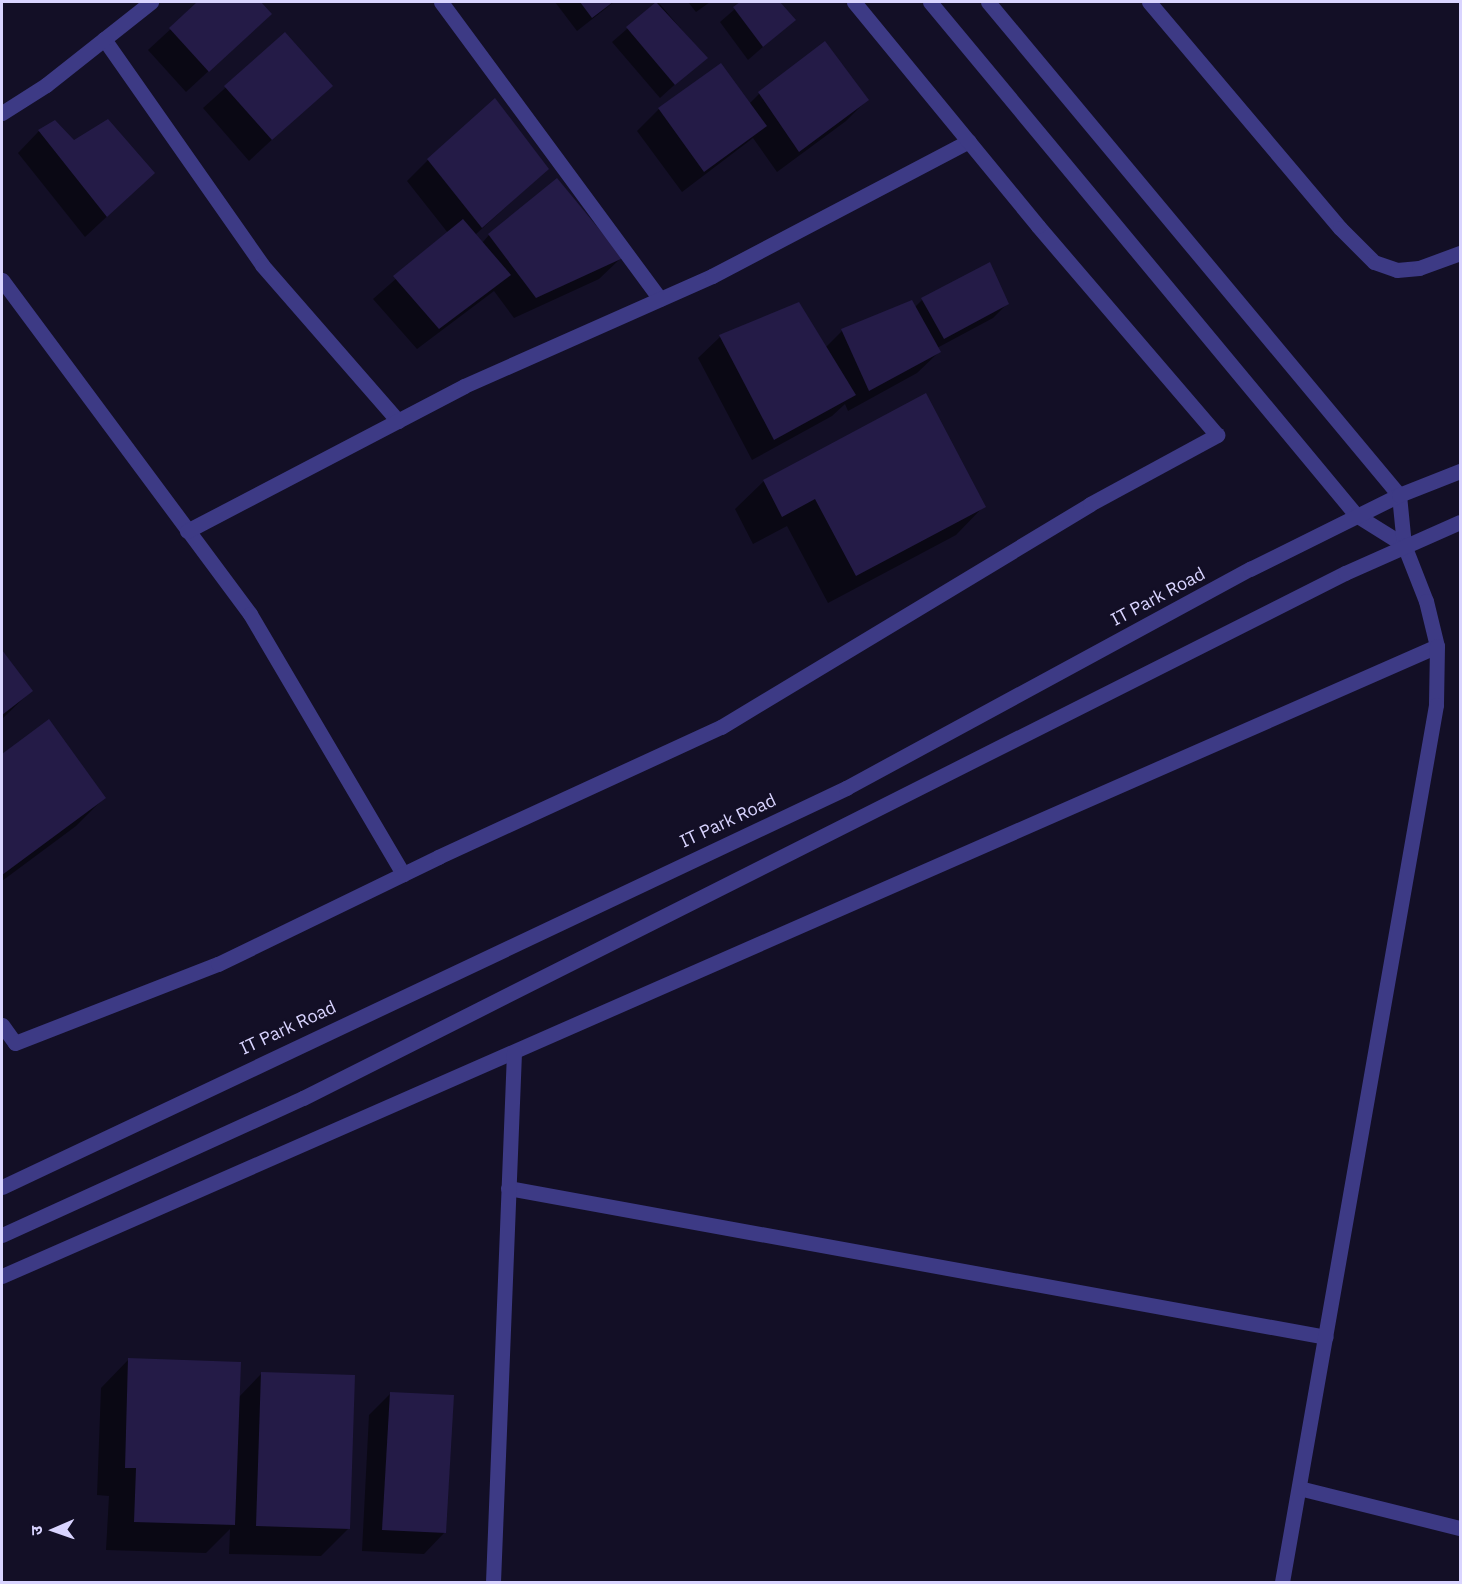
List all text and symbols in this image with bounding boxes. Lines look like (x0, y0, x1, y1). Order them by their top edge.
street label: IT Park Road (1107, 563, 1209, 631)
street label: IT Park Road (676, 789, 780, 853)
street label: IT Park Road (236, 996, 340, 1060)
north arrow (24, 1500, 84, 1560)
text: उ (26, 1526, 46, 1536)

